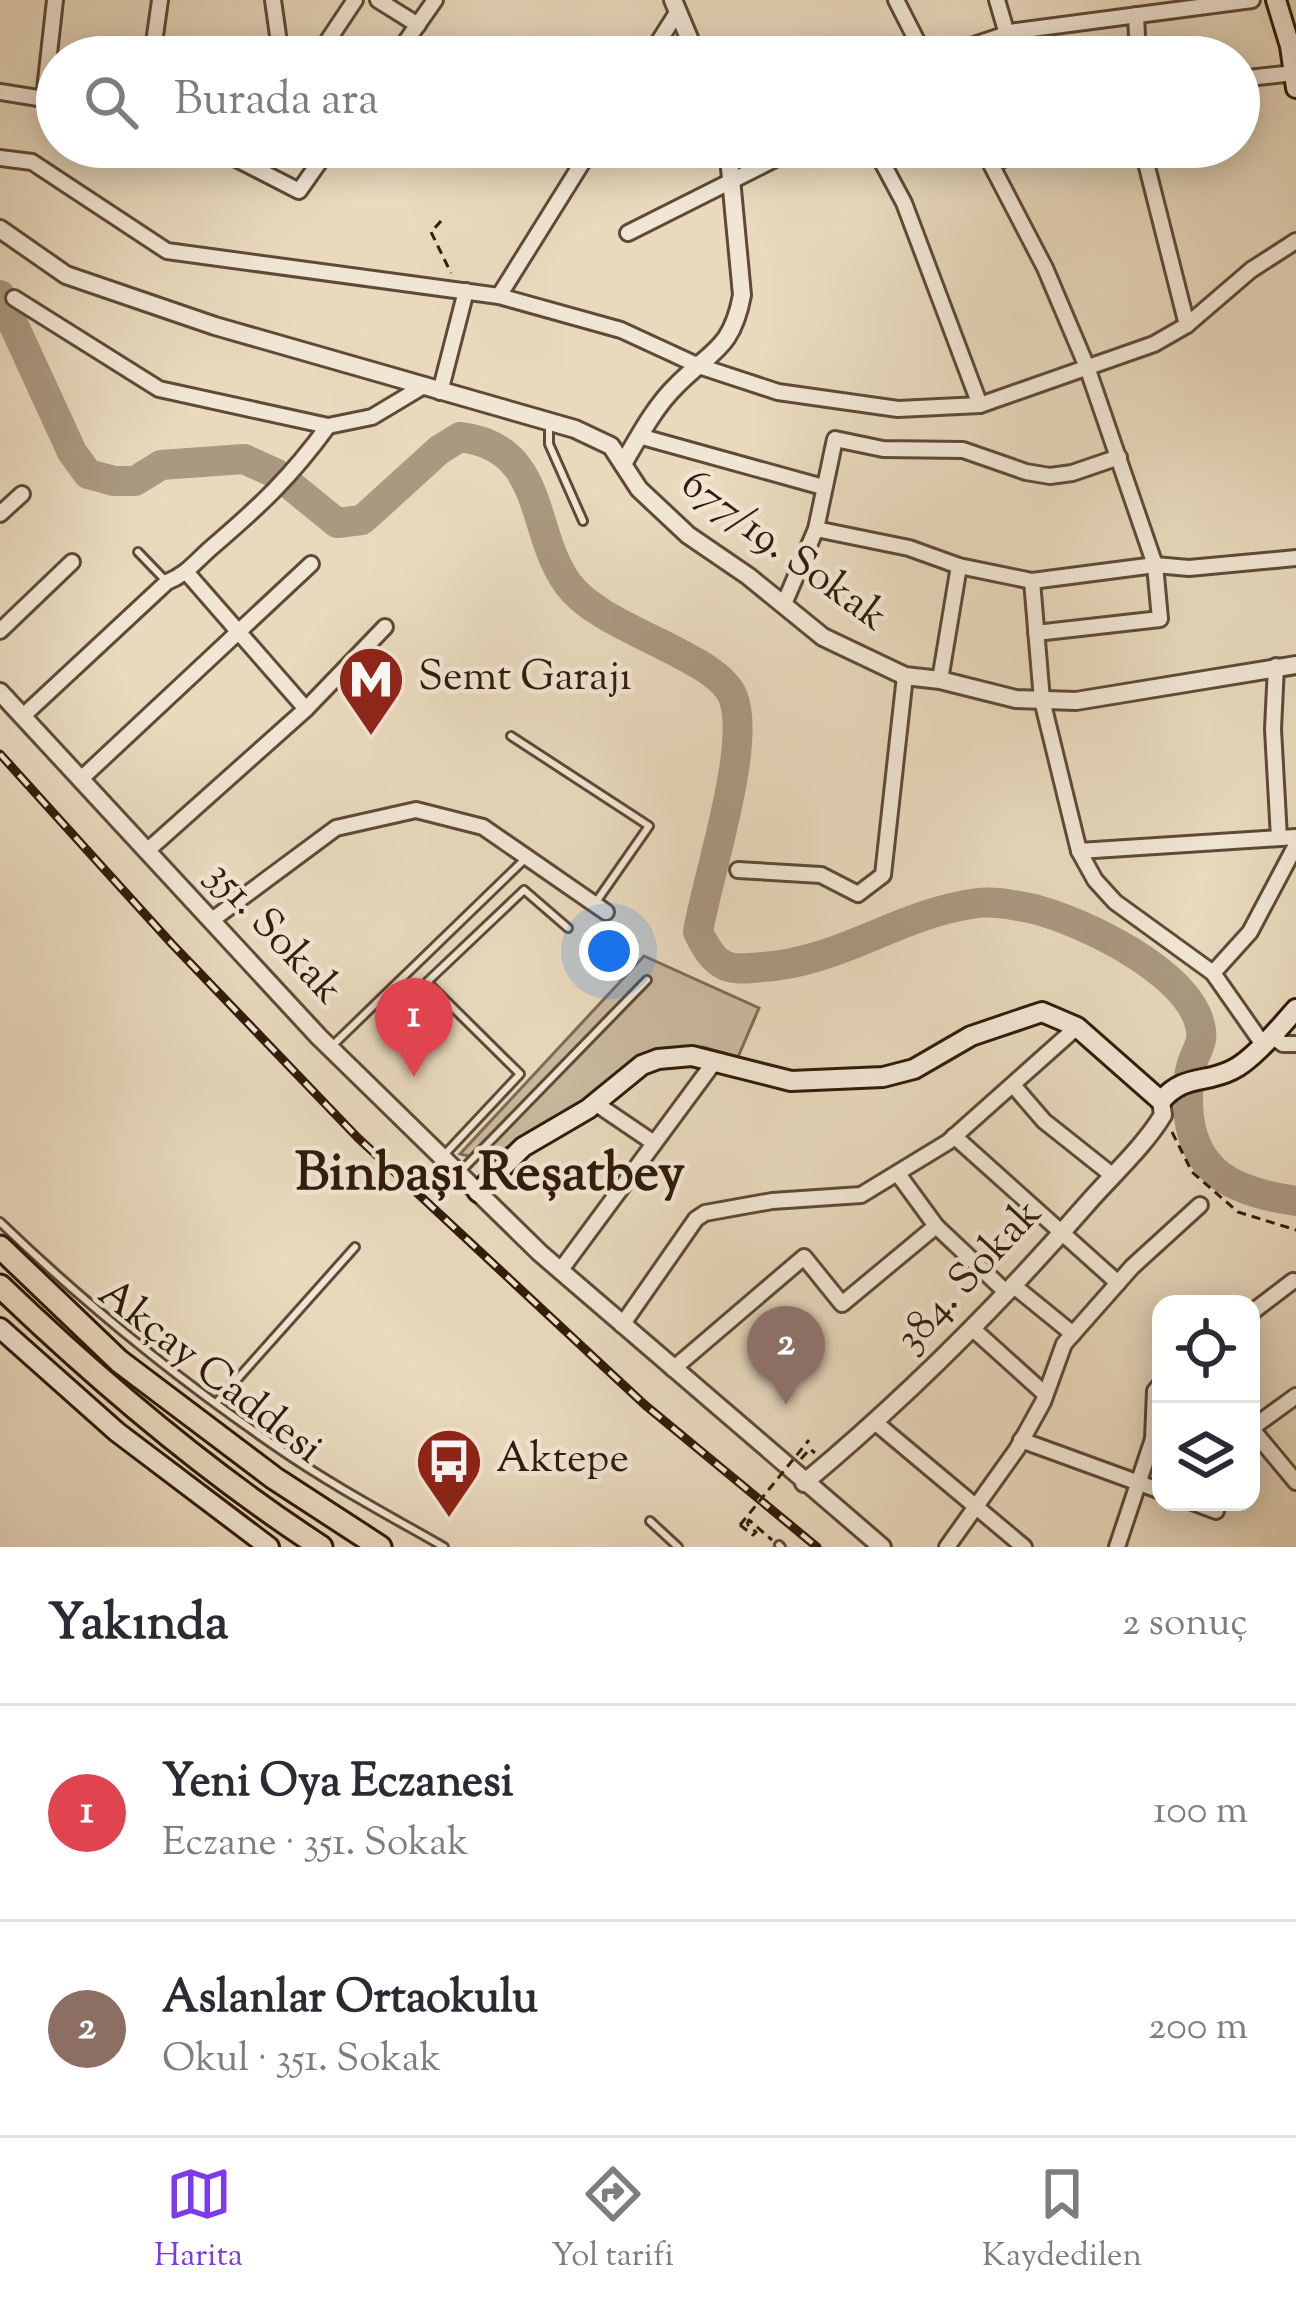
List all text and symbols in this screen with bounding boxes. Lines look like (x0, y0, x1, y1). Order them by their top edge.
search box (36, 36, 1260, 168)
icon: search (78, 69, 144, 135)
text: Burada ara (174, 70, 379, 135)
street label: 677/19. Sokak (667, 456, 899, 648)
metro station icon: Semt Garajı (336, 644, 406, 738)
place label: Semt Garajı (418, 649, 632, 709)
street label: 351. Sokak (190, 848, 356, 1020)
your location (579, 921, 639, 981)
pin: 1 (375, 978, 453, 1077)
district label: Binbaşı Reşatbey (295, 1137, 685, 1215)
street label: 384. Sokak (883, 1187, 1057, 1367)
street label: Akçay Caddesi (84, 1266, 334, 1480)
map controls (1152, 1295, 1260, 1511)
button: locate (1152, 1295, 1260, 1403)
pin: 2 (747, 1306, 825, 1405)
button: layers (1152, 1403, 1260, 1511)
bus stop icon: Aktepe (414, 1426, 484, 1520)
place label: Aktepe (496, 1431, 629, 1491)
text: Yakında (48, 1589, 229, 1662)
text: 2 sonuç (1122, 1597, 1248, 1653)
text: Yeni Oya Eczanesi (162, 1752, 514, 1817)
text: 1 (80, 1785, 94, 1841)
text: 100 m (1153, 1785, 1248, 1841)
text: Eczane · 351. Sokak (162, 1817, 469, 1873)
text: Aslanlar Ortaokulu (162, 1968, 538, 2033)
text: 2 (78, 2001, 96, 2057)
text: 200 m (1148, 2001, 1248, 2057)
text: Okul · 351. Sokak (162, 2033, 441, 2089)
tab: Harita (154, 2161, 243, 2281)
tab: Yol tarifi (551, 2161, 674, 2281)
tab: Kaydedilen (982, 2161, 1142, 2281)

